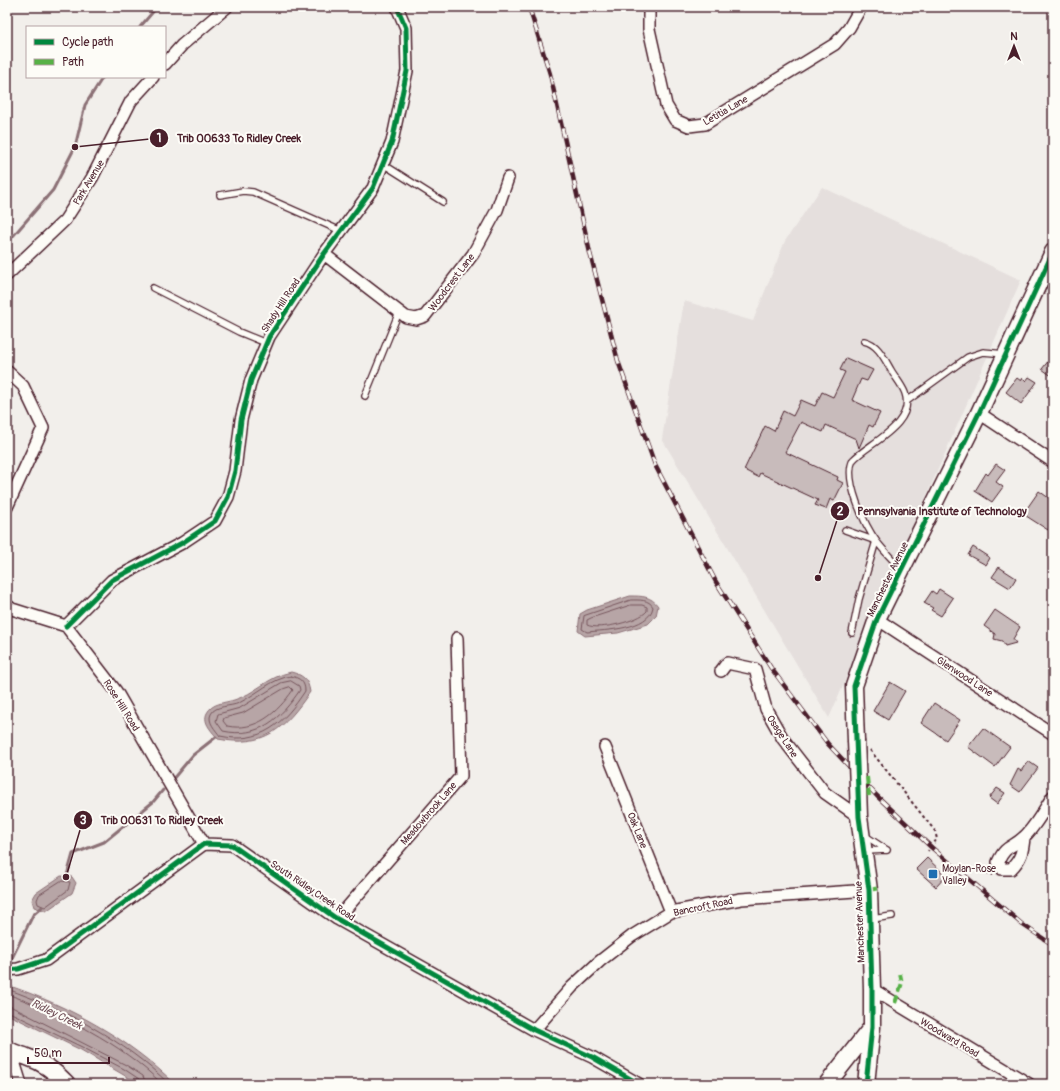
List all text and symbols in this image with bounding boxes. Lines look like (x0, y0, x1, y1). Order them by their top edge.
legend (26, 26, 166, 78)
north arrow (994, 26, 1034, 66)
text: N (1010, 30, 1018, 43)
text: Cycle path (62, 35, 114, 50)
text: Path (62, 55, 84, 70)
street label: Letitia Lane (701, 93, 750, 128)
callout: Trib 00633 To Ridley Creek (149, 126, 309, 149)
text: 1 (157, 131, 161, 146)
text: Trib 00633 To Ridley Creek (176, 132, 302, 145)
street label: Park Avenue (71, 158, 107, 207)
street label: Woodcrest Lane (426, 251, 477, 314)
street label: Shady Hill Road (259, 276, 303, 335)
callout: Pennsylvania Institute of Technology (830, 500, 1035, 523)
text: 2 (837, 504, 844, 519)
text: Pennsylvania Institute of Technology (857, 505, 1027, 518)
street label: Manchester Avenue (865, 540, 911, 619)
street label: Glenwood Lane (934, 654, 995, 699)
street label: Rose Hill Road (101, 678, 142, 734)
street label: Osage Lane (764, 713, 800, 760)
street label: Meadowbrook Lane (398, 780, 459, 848)
callout: Trib 00631 To Ridley Creek (73, 808, 231, 831)
street label: Oak Lane (624, 811, 650, 850)
text: 3 (80, 813, 87, 828)
text: Trib 00631 To Ridley Creek (100, 814, 224, 827)
street label: South Ridley Creek Road (268, 858, 357, 924)
place label: Moylan-Rose Valley (942, 863, 996, 887)
marker: Moylan-Rose Valley (927, 868, 939, 880)
street label: Manchester Avenue (853, 881, 867, 963)
street label: Bancroft Road (672, 895, 734, 919)
water label: Ridley Creek (29, 997, 86, 1033)
street label: Woodward Road (918, 1016, 981, 1060)
scale bar (28, 1039, 109, 1065)
text: 50 m (34, 1046, 62, 1061)

